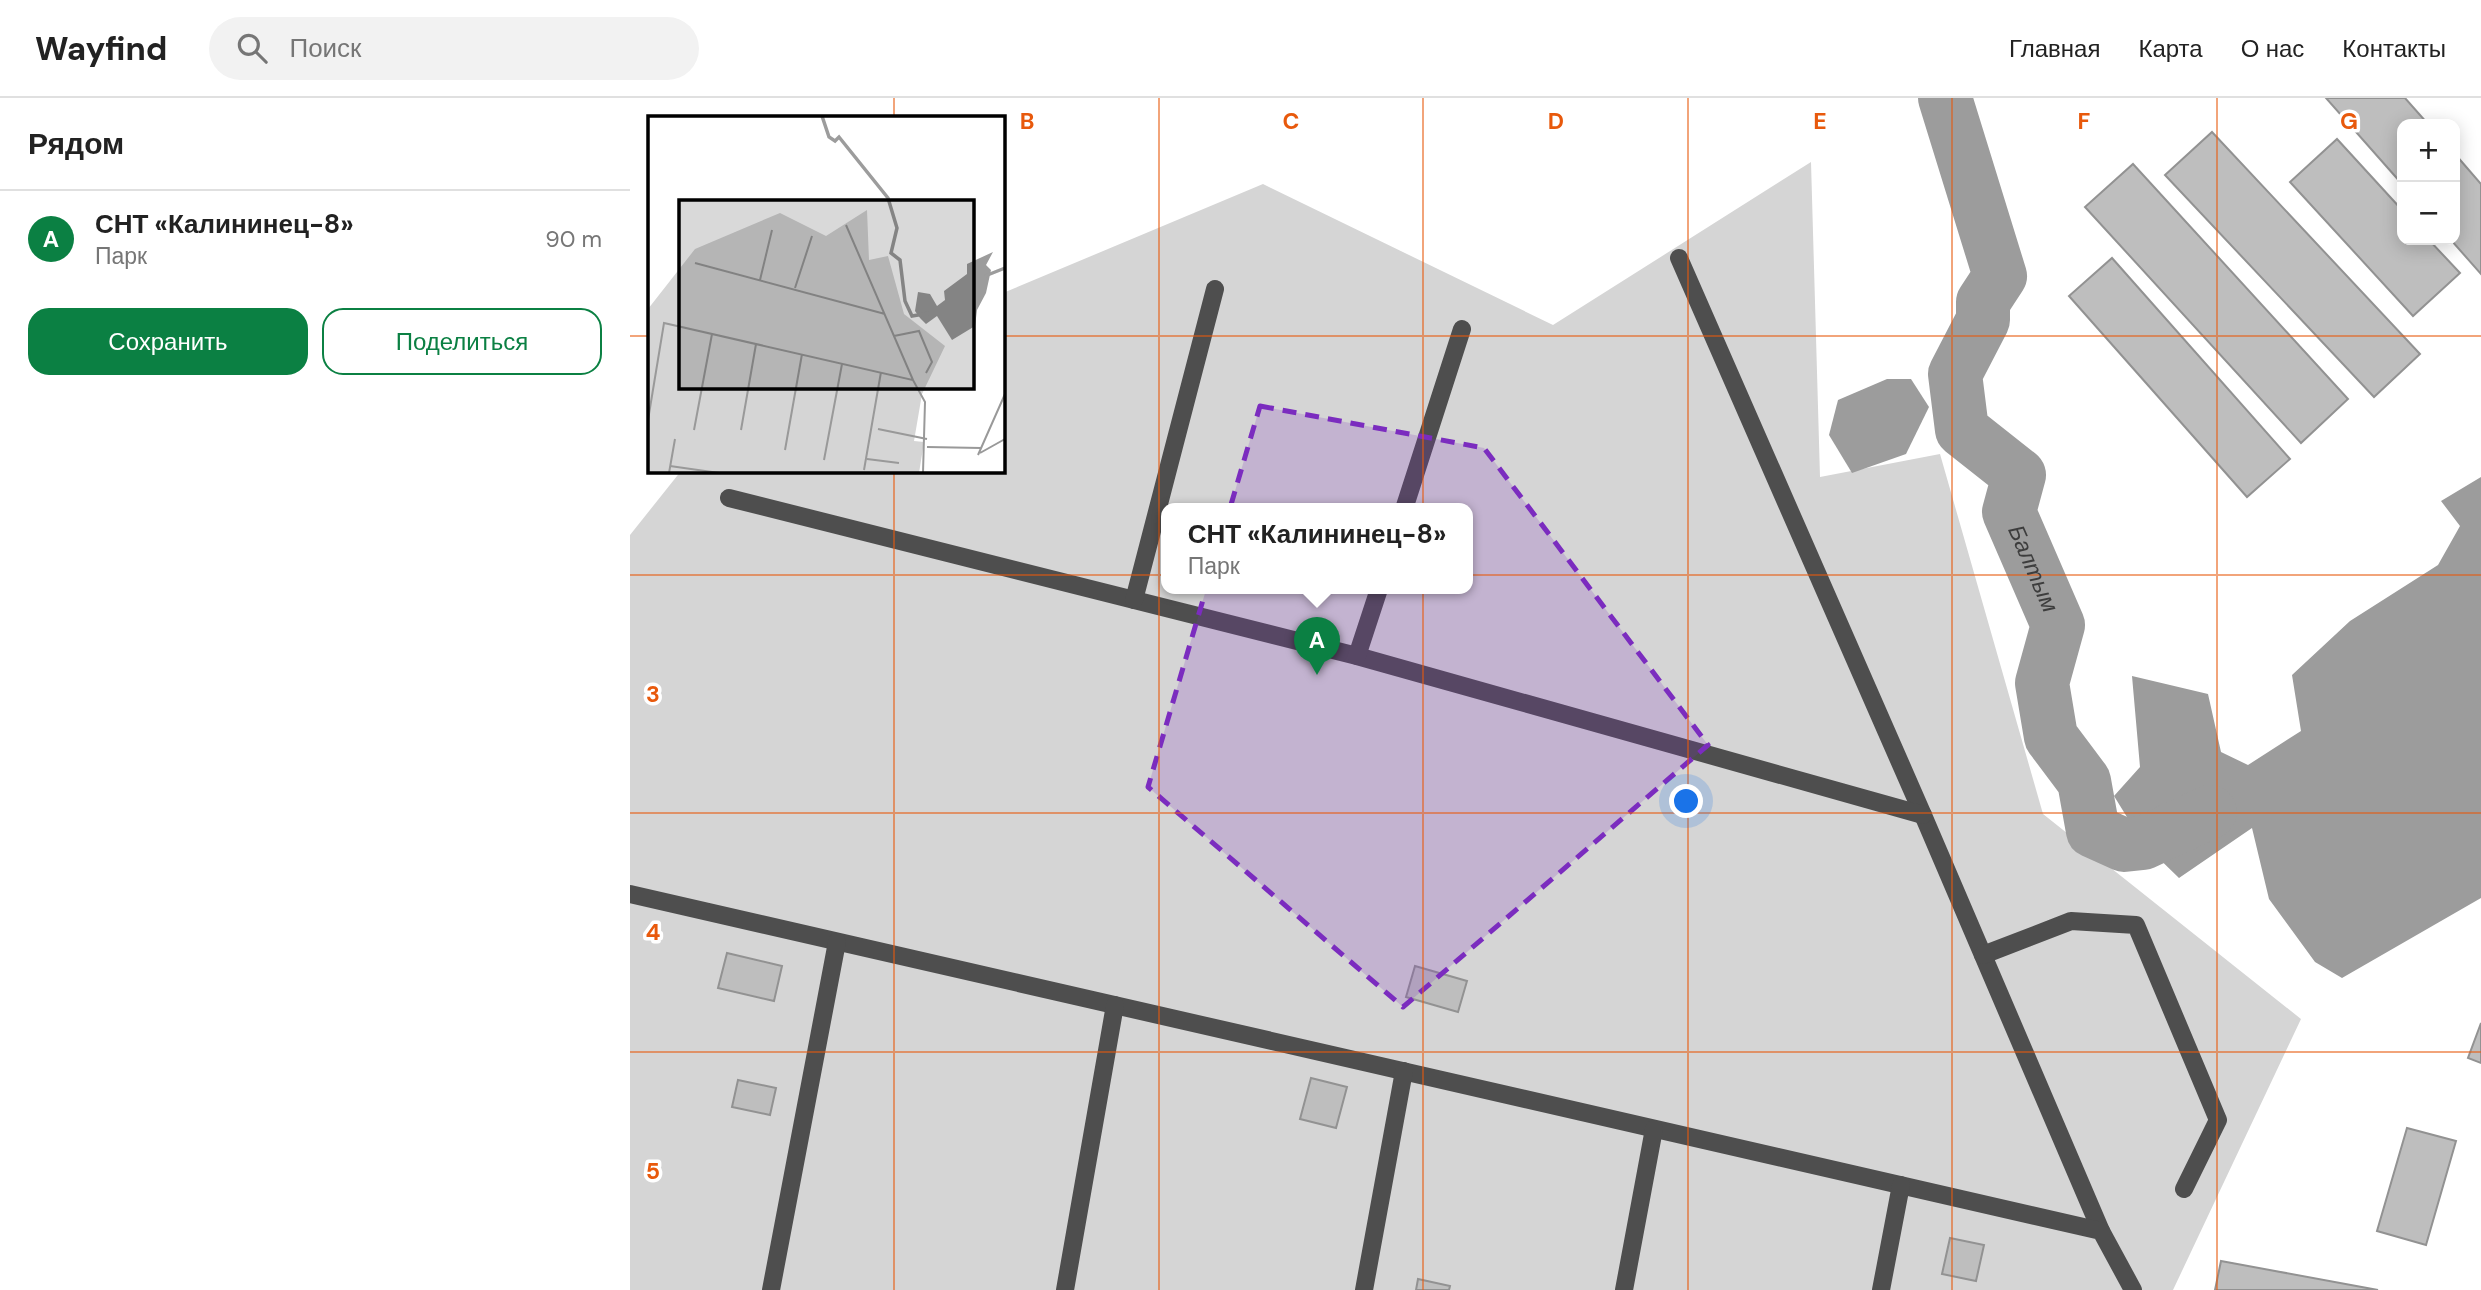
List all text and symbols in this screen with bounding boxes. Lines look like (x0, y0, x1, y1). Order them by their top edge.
search box (209, 17, 699, 80)
text: Wayfind (35, 27, 167, 70)
icon: search (233, 29, 271, 67)
text: Поиск (289, 31, 361, 65)
text: Главная (2009, 33, 2100, 64)
text: Карта (2138, 33, 2203, 64)
text: О нас (2241, 33, 2304, 64)
text: Контакты (2342, 33, 2446, 64)
text: B (1020, 106, 1034, 136)
text: C (1283, 106, 1299, 136)
text: D (1548, 106, 1564, 136)
text: E (1813, 106, 1827, 136)
text: F (2078, 106, 2091, 136)
text: G (2340, 106, 2358, 136)
inset map (648, 116, 1004, 472)
map controls (2397, 119, 2460, 245)
button: + (2397, 119, 2460, 182)
text: Рядом (28, 124, 124, 163)
button: − (2397, 182, 2460, 245)
text: СНТ «Калининец-8» (95, 207, 354, 241)
text: A (43, 224, 59, 254)
text: 90 m (545, 224, 602, 254)
text: Парк (95, 241, 147, 271)
button: Сохранить (28, 308, 308, 375)
button: Поделиться (322, 308, 602, 375)
popup (1161, 503, 1473, 594)
text: СНТ «Калининец-8» (1188, 517, 1446, 551)
water label: Балтым (2001, 520, 2066, 617)
text: Парк (1188, 551, 1240, 581)
pin: A (1294, 617, 1340, 675)
text: 3 (646, 679, 660, 709)
your location (1669, 784, 1703, 818)
text: 4 (646, 917, 661, 947)
text: 5 (646, 1156, 660, 1186)

